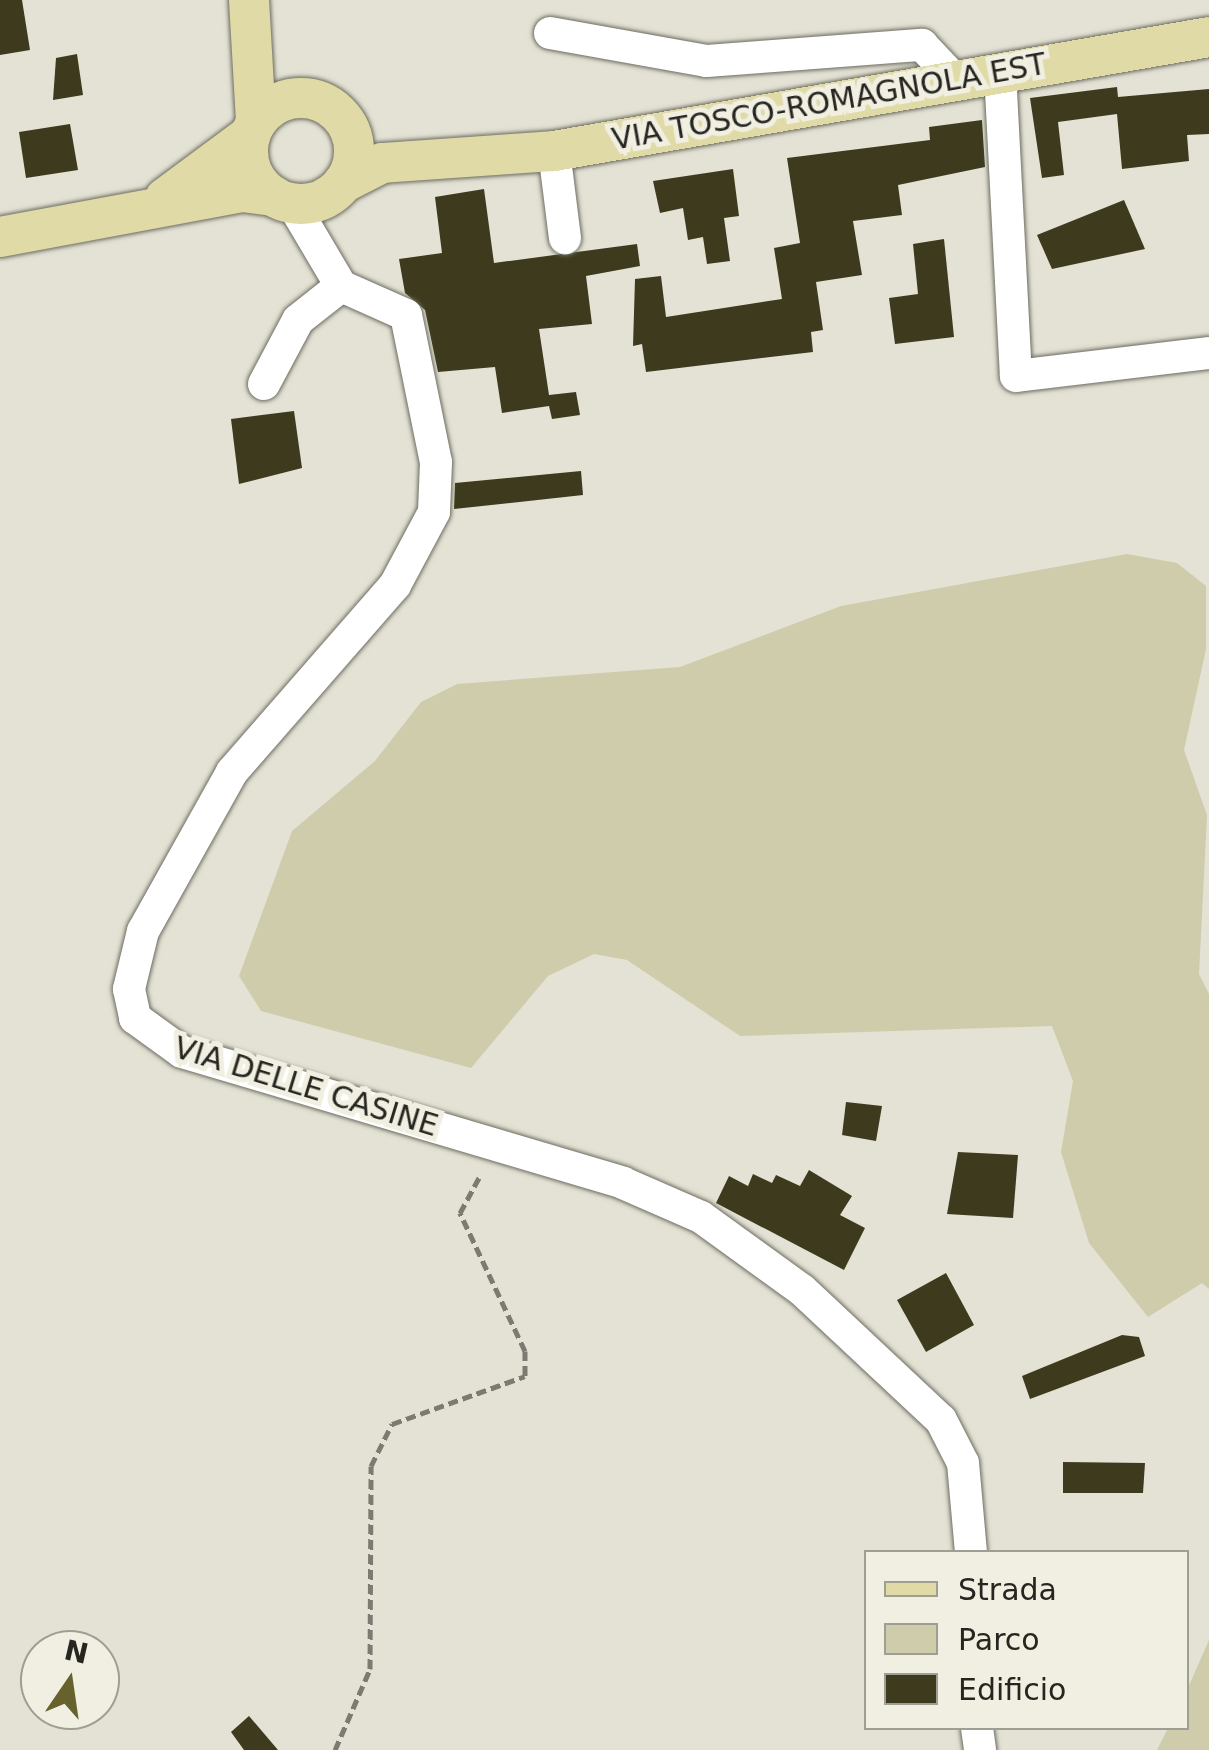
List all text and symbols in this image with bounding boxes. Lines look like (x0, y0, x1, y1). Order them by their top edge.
street label: VIA TOSCO-ROMAGNOLA EST (609, 46, 1049, 158)
street label: VIA DELLE CASINE (170, 1030, 442, 1144)
legend (864, 1550, 1189, 1730)
text: Strada (958, 1572, 1057, 1607)
text: Parco (958, 1622, 1040, 1657)
north arrow (20, 1630, 120, 1730)
text: N (61, 1634, 92, 1671)
text: Edificio (958, 1672, 1066, 1707)

